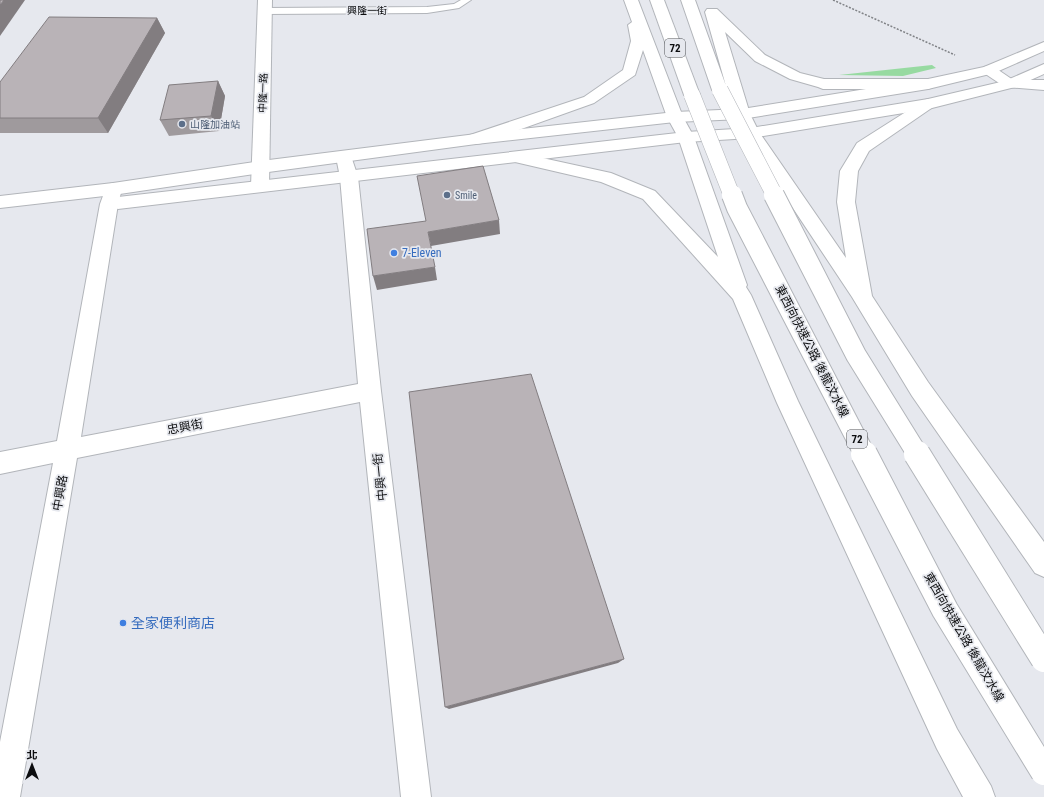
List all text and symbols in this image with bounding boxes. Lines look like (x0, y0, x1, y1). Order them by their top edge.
street label: 興隆一街 (347, 5, 387, 16)
road number: 72 (665, 39, 685, 57)
street label: 中隆一路 (257, 73, 269, 113)
marker: 山隆加油站 (177, 119, 187, 129)
place label: 山隆加油站 (190, 119, 240, 130)
marker: Smile (442, 190, 452, 200)
place label: Smile (455, 190, 477, 201)
place label: 7-Eleven (402, 246, 442, 260)
marker: 7-Eleven (389, 248, 399, 258)
street label: 東西向快速公路 後龍汶水線 (772, 282, 852, 420)
street label: 忠興街 (166, 417, 204, 437)
road number: 72 (847, 430, 867, 448)
street label: 中興一街 (371, 452, 389, 502)
street label: 中興路 (50, 474, 70, 512)
street label: 東西向快速公路 後龍汶水線 (921, 570, 1007, 704)
place label: 全家便利商店 (131, 615, 215, 631)
marker: 全家便利商店 (118, 618, 128, 628)
north arrow (12, 745, 52, 785)
text: 北 (27, 749, 38, 762)

